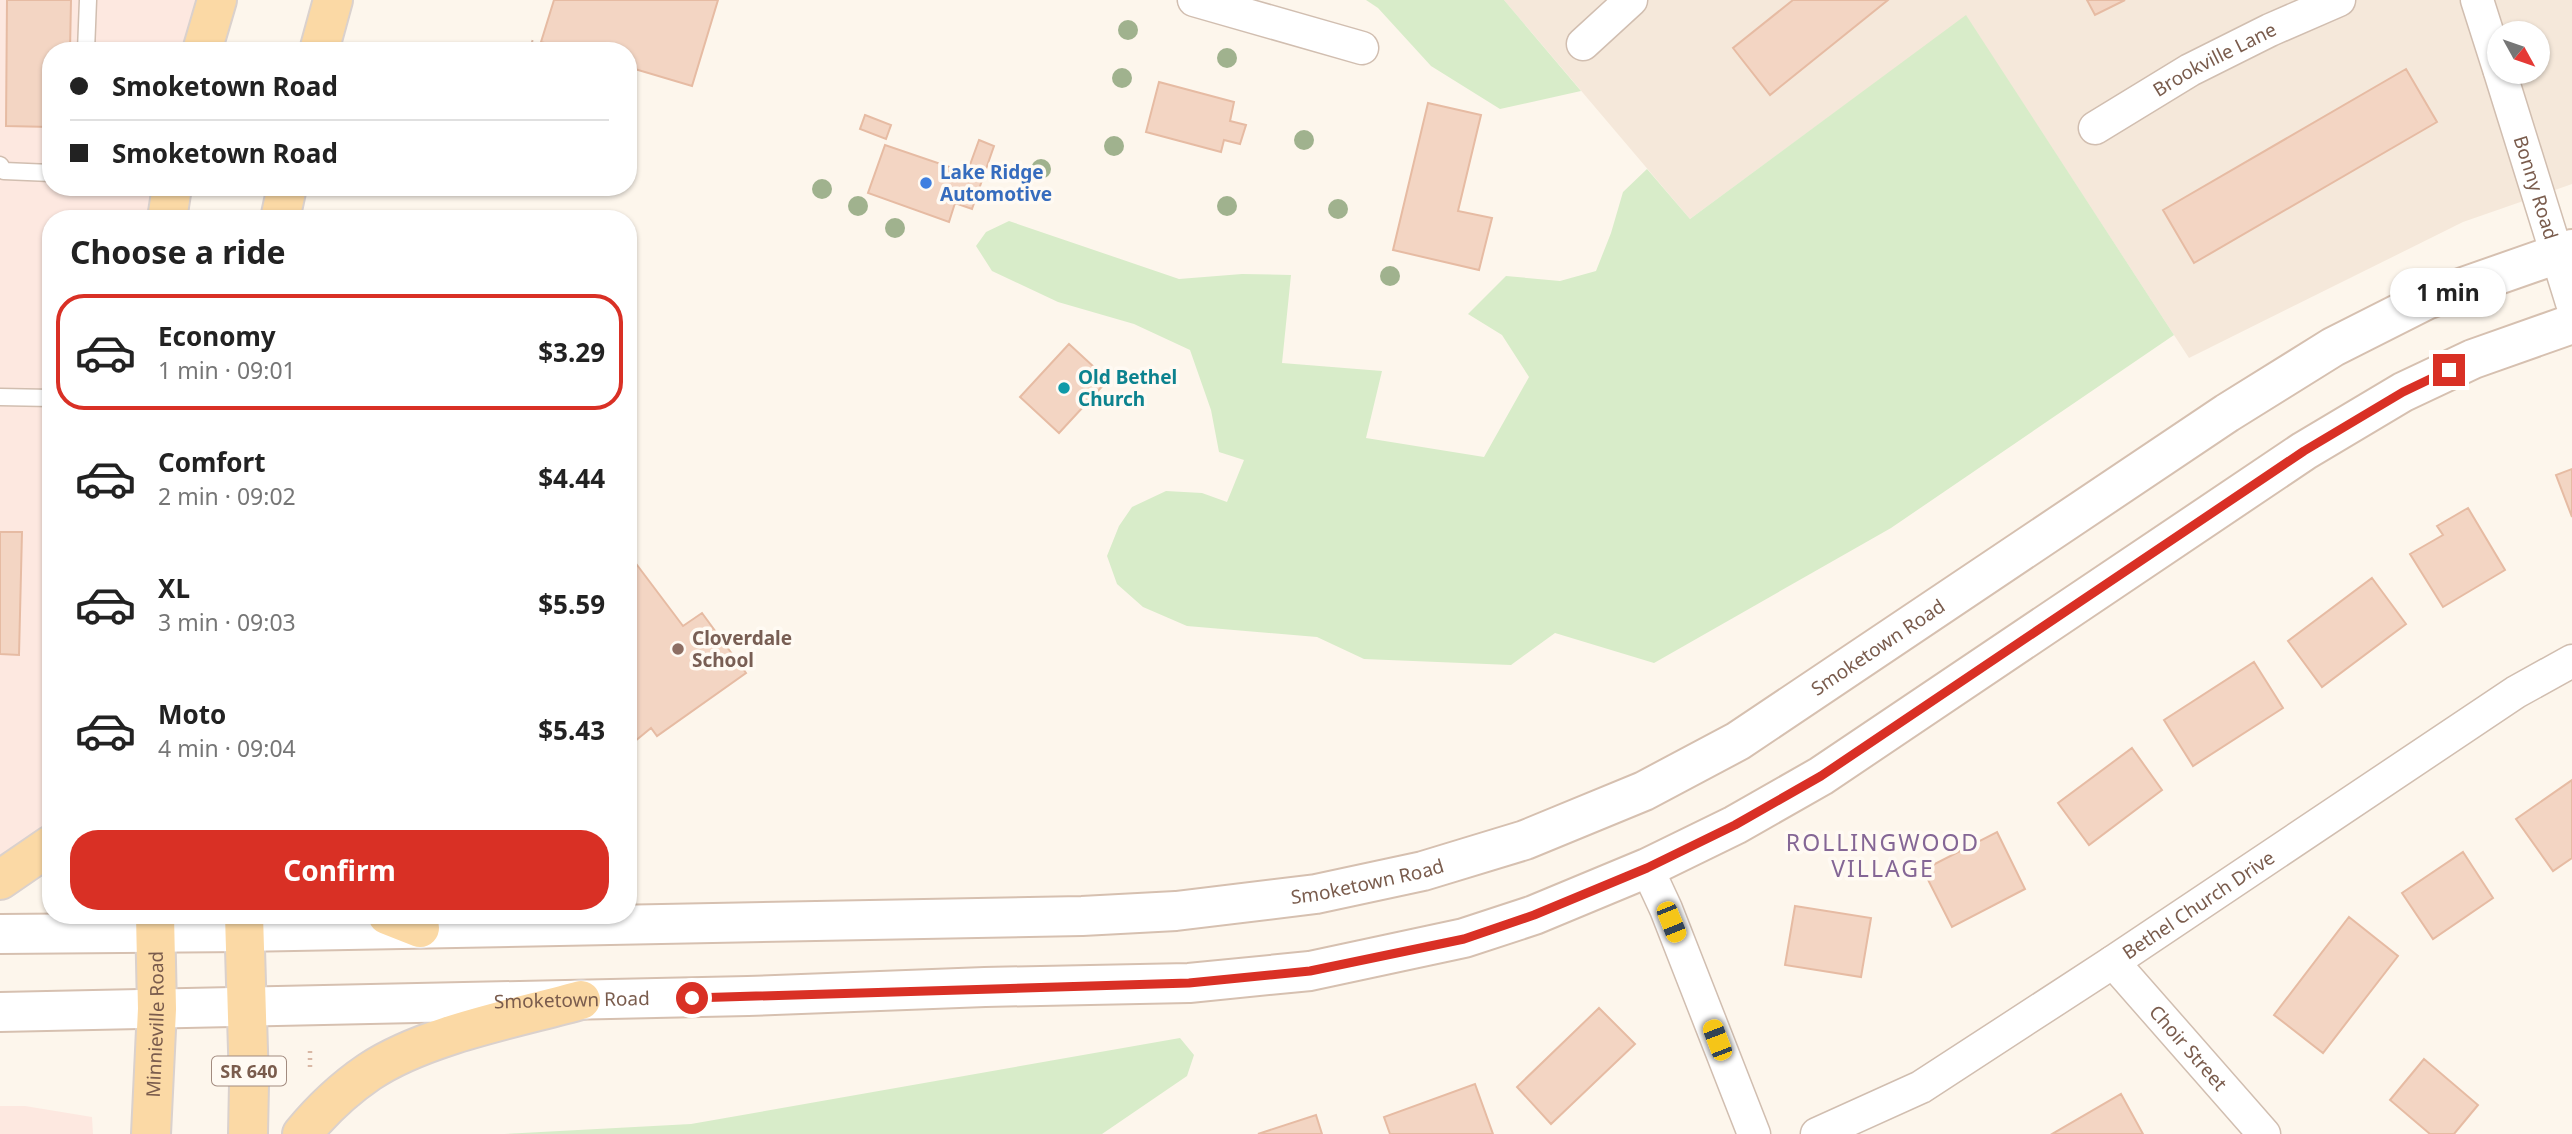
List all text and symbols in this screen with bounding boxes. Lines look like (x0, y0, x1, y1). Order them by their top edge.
street label: Brookville Lane (2148, 16, 2281, 103)
north arrow (2487, 21, 2550, 84)
map controls (2487, 21, 2550, 84)
text: Smoketown Road (112, 68, 338, 104)
street label: Bonny Road (2508, 132, 2564, 243)
text: Smoketown Road (112, 135, 338, 171)
place label: Lake Ridge Automotive (940, 159, 1052, 207)
marker: Lake Ridge Automotive (918, 175, 934, 191)
text: Choose a ride (70, 230, 286, 273)
callout: 1 min (2391, 268, 2507, 318)
text: 1 min (2416, 276, 2480, 308)
text: Economy (158, 318, 276, 354)
icon: car (74, 321, 137, 384)
text: $3.29 (538, 334, 605, 370)
text: 1 min · 09:01 (158, 354, 296, 386)
route end (2433, 354, 2465, 386)
place label: Old Bethel Church (1078, 364, 1177, 412)
marker: Old Bethel Church (1056, 380, 1072, 396)
text: Comfort (158, 444, 266, 480)
icon: car (74, 447, 137, 510)
text: $4.44 (538, 460, 605, 496)
text: 2 min · 09:02 (158, 480, 296, 512)
text: XL (158, 570, 190, 606)
icon: car (74, 573, 137, 636)
text: $5.59 (538, 586, 605, 622)
street label: Smoketown Road (1806, 593, 1950, 701)
text: 3 min · 09:03 (158, 606, 296, 638)
place label: Cloverdale School (692, 625, 792, 673)
marker: Cloverdale School (670, 641, 686, 657)
text: Moto (158, 696, 226, 732)
icon: car (74, 699, 137, 762)
text: $5.43 (538, 712, 605, 748)
text: 4 min · 09:04 (158, 732, 296, 764)
district label: ROLLINGWOOD VILLAGE (1786, 826, 1980, 884)
button: Confirm (70, 830, 609, 910)
street label: Bethel Church Drive (2117, 844, 2280, 965)
street label: Smoketown Road (1289, 852, 1447, 910)
car (1654, 899, 1689, 945)
street label: Minnieville Road (140, 951, 170, 1098)
route start (676, 982, 708, 1014)
street label: Smoketown Road (494, 985, 650, 1014)
street label: Choir Street (2143, 999, 2233, 1096)
car (1700, 1017, 1735, 1063)
road number: SR 640 (212, 1056, 286, 1086)

